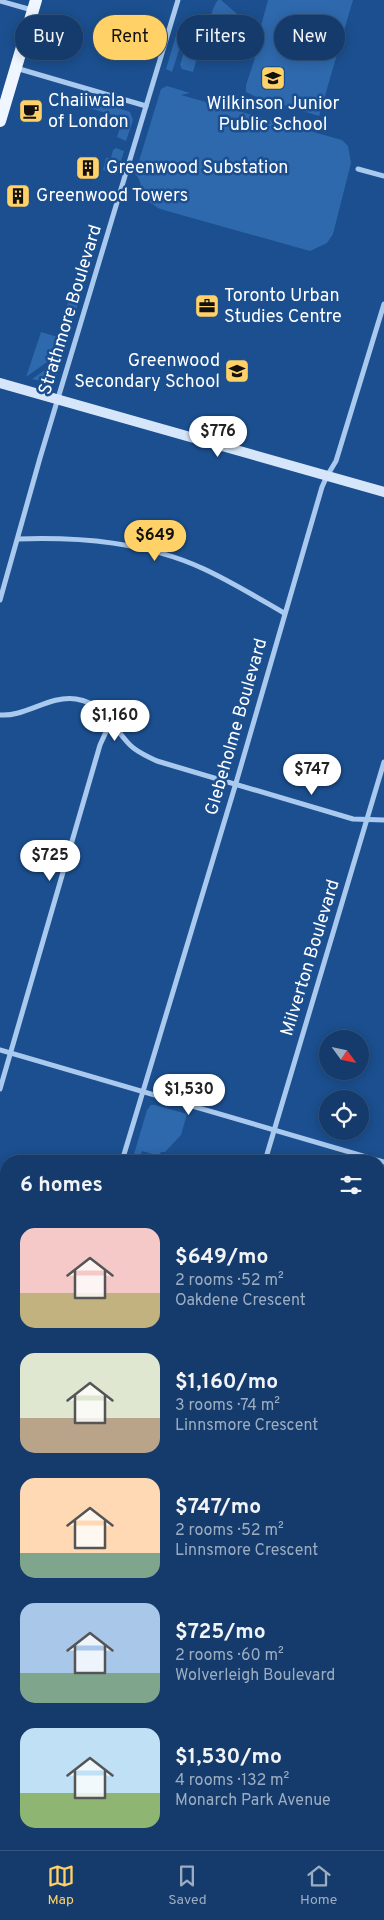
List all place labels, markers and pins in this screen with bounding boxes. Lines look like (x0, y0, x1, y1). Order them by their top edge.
school or university icon: Wilkinson Junior Public School (260, 65, 286, 91)
place label: Chaiiwala of London (48, 90, 129, 134)
place label: Wilkinson Junior Public School (206, 93, 340, 137)
cafe icon: Chaiiwala of London (18, 98, 44, 124)
building icon: Greenwood Substation (75, 155, 101, 181)
place label: Greenwood Substation (106, 157, 289, 180)
building icon: Greenwood Towers (5, 183, 31, 209)
place label: Greenwood Towers (36, 185, 188, 208)
place label: Toronto Urban Studies Centre (224, 285, 342, 329)
office icon: Toronto Urban Studies Centre (194, 293, 220, 319)
place label: Greenwood Secondary School (74, 350, 220, 394)
school or university icon: Greenwood Secondary School (224, 358, 250, 384)
pin: $776 (188, 416, 248, 458)
pin: $649 (125, 520, 185, 562)
pin: $1,160 (74, 700, 156, 742)
pin: $747 (282, 754, 342, 796)
pin: $725 (20, 840, 80, 882)
pin: $1,530 (148, 1074, 230, 1116)

